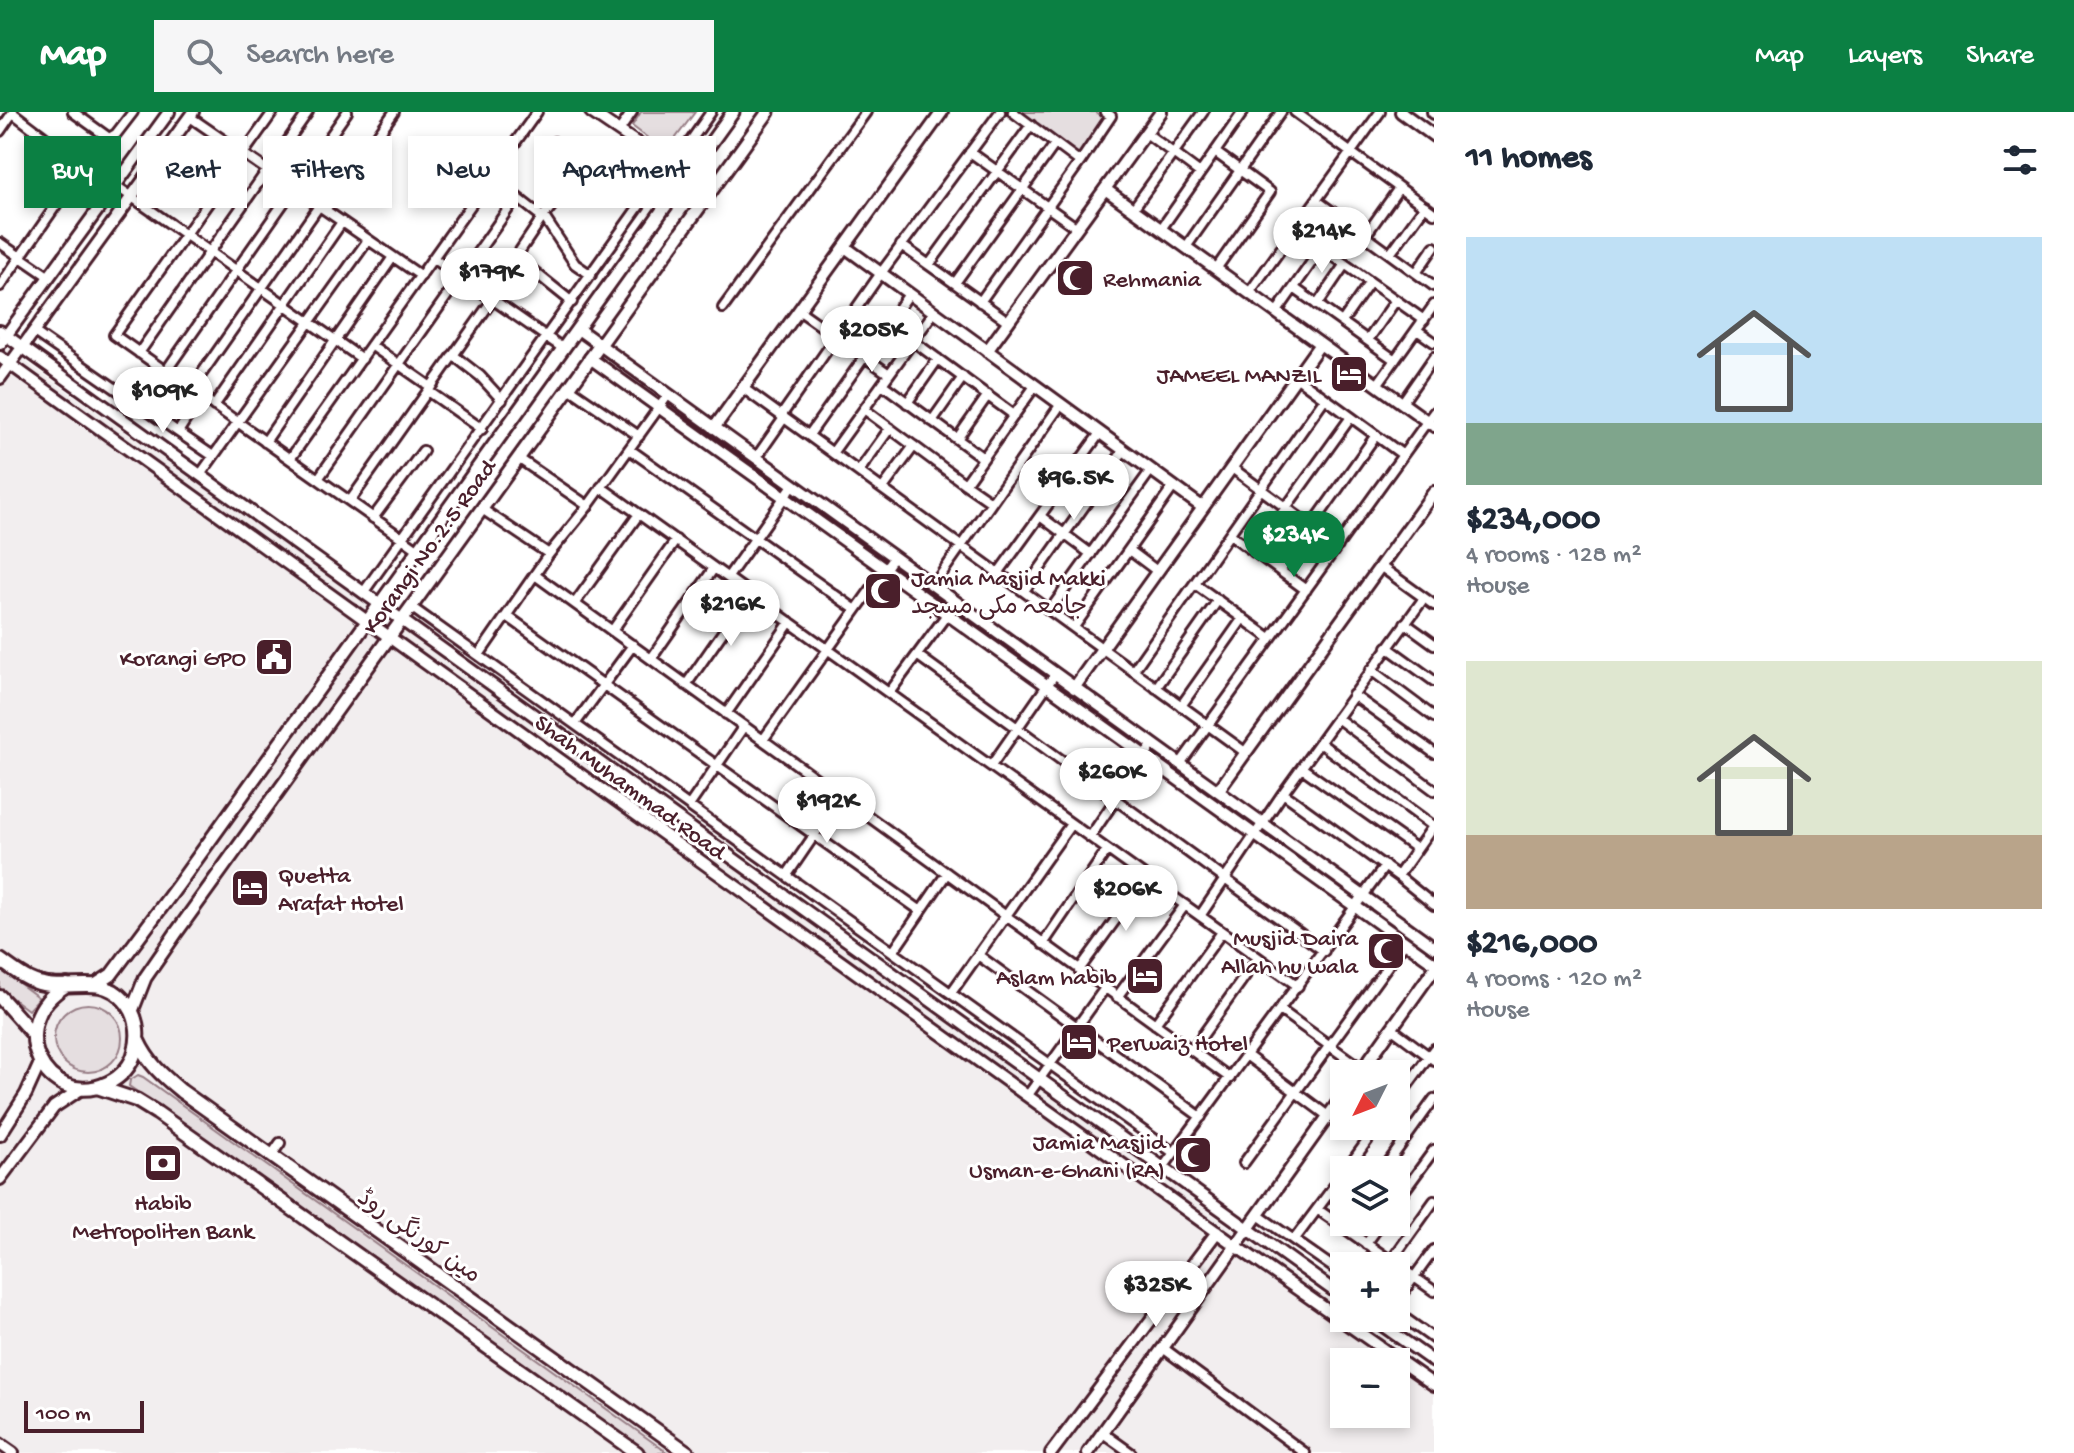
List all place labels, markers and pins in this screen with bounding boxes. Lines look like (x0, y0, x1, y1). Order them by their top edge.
pin: $214K (1266, 207, 1378, 275)
pin: $179K (434, 248, 546, 316)
mosque icon: Rehmania (1054, 257, 1096, 299)
place label: Rehmania (1103, 267, 1202, 296)
pin: $205K (816, 306, 928, 374)
hotel icon: JAMEEL MANZIL (1328, 353, 1370, 395)
place label: JAMEEL MANZIL (1157, 363, 1322, 392)
pin: $109K (107, 367, 219, 435)
pin: $96.5K (1009, 454, 1139, 522)
pin: $234K (1238, 511, 1350, 579)
place label: Jamia Masjid Makki جامعہ مکی مسجد (911, 566, 1106, 623)
mosque icon: Jamia Masjid Makki جامعہ مکی مسجد (862, 570, 904, 612)
pin: $216K (675, 580, 787, 648)
public building icon: Korangi GPO (253, 636, 295, 678)
place label: Korangi GPO (120, 646, 246, 675)
pin: $260K (1055, 748, 1167, 816)
pin: $192K (771, 777, 883, 845)
place label: Quetta Arafat Hotel (278, 863, 404, 920)
pin: $206K (1070, 865, 1182, 933)
hotel icon: Quetta Arafat Hotel (229, 867, 271, 909)
place label: Musjid Daira Allah hu wala (1221, 926, 1359, 983)
mosque icon: Musjid Daira Allah hu wala (1365, 930, 1407, 972)
hotel icon: Aslam habib (1124, 955, 1166, 997)
place label: Aslam habib (996, 965, 1117, 994)
hotel icon: Perwaiz Hotel (1058, 1021, 1100, 1063)
place label: Perwaiz Hotel (1106, 1031, 1248, 1060)
place label: Jamia Masjid Usman-e-Ghani (RA) (969, 1130, 1167, 1187)
mosque icon: Jamia Masjid Usman-e-Ghani (RA) (1172, 1134, 1214, 1176)
bank icon: Habib Metropoliten Bank (142, 1142, 184, 1184)
place label: Habib Metropoliten Bank (72, 1191, 256, 1248)
pin: $325K (1100, 1261, 1212, 1329)

